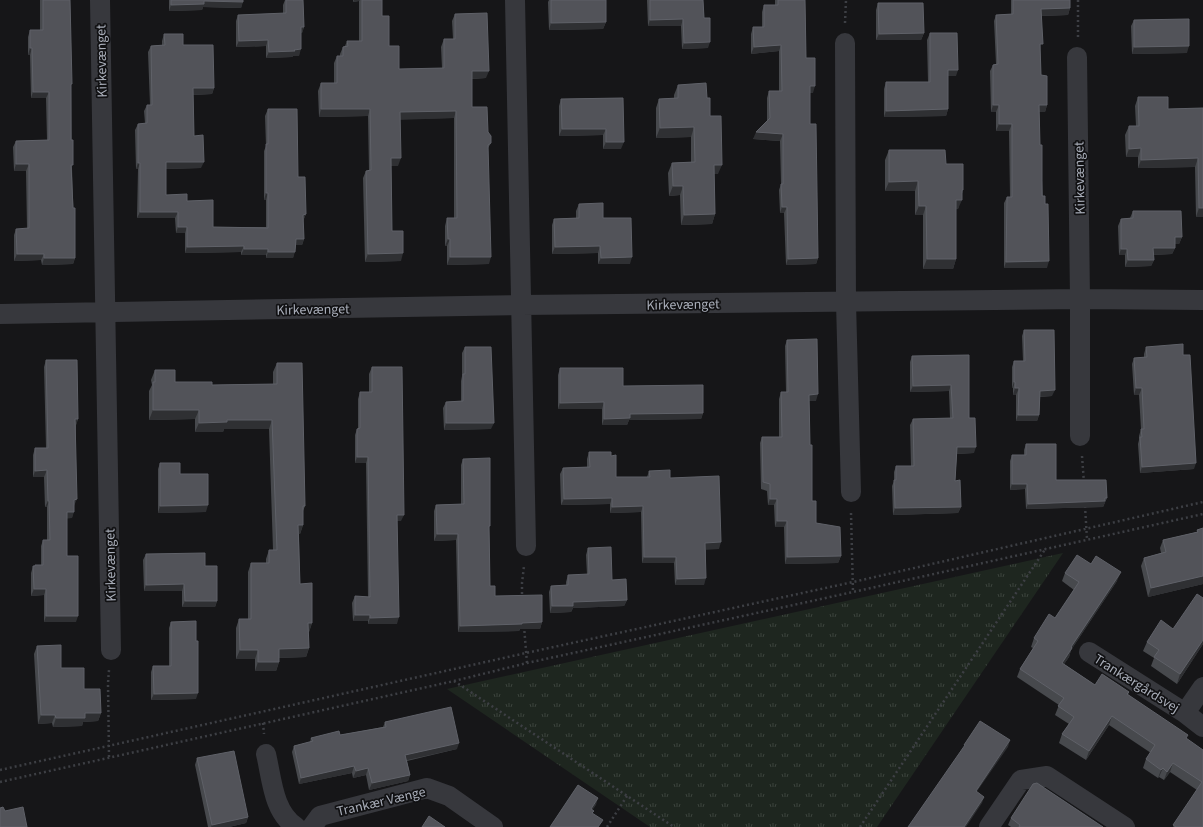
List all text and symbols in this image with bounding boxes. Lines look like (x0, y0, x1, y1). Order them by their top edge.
street label: Kirkevænget (91, 24, 113, 98)
street label: Kirkevænget (1069, 141, 1091, 215)
street label: Kirkevænget (646, 294, 720, 316)
street label: Kirkevænget (276, 299, 350, 321)
street label: Kirkevænget (100, 528, 122, 602)
street label: Trankærgårdsvej (1090, 650, 1183, 718)
street label: Trankær Vænge (335, 782, 428, 822)

